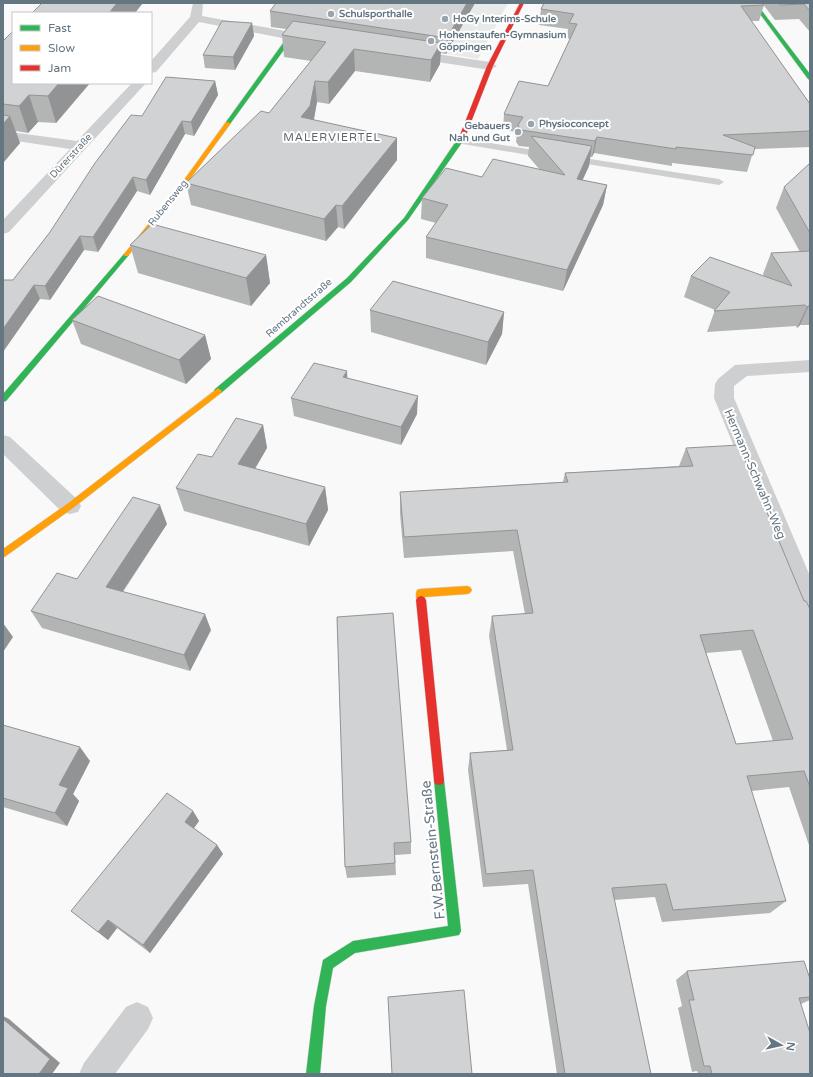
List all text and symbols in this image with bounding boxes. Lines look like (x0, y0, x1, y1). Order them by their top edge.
place label: Schulsporthalle (339, 8, 413, 20)
marker: Schulsporthalle (326, 9, 336, 19)
legend (12, 12, 152, 84)
place label: HoGy Interims-Schule (453, 13, 556, 25)
marker: HoGy Interims-Schule (440, 14, 450, 24)
text: Fast (48, 21, 72, 35)
place label: Hohenstaufen-Gymnasium Göppingen (439, 29, 566, 53)
marker: Hohenstaufen-Gymnasium Göppingen (426, 36, 436, 46)
text: Slow (48, 41, 75, 55)
text: Jam (48, 61, 71, 75)
place label: Physioconcept (539, 118, 609, 130)
marker: Physioconcept (526, 119, 536, 129)
place label: Gebauers Nah und Gut (449, 120, 510, 144)
marker: Gebauers Nah und Gut (513, 127, 523, 137)
street label: Dürerstraße (47, 131, 95, 181)
district label: MALERVIERTEL (283, 131, 381, 144)
street label: Rubensweg (146, 178, 190, 228)
street label: Rembrandtstraße (263, 276, 335, 340)
street label: Hermann-Schwahn-Weg (721, 407, 789, 541)
street label: F.W.Bernstein-Straße (417, 780, 449, 920)
north arrow (761, 1025, 801, 1065)
text: N (783, 1041, 797, 1052)

